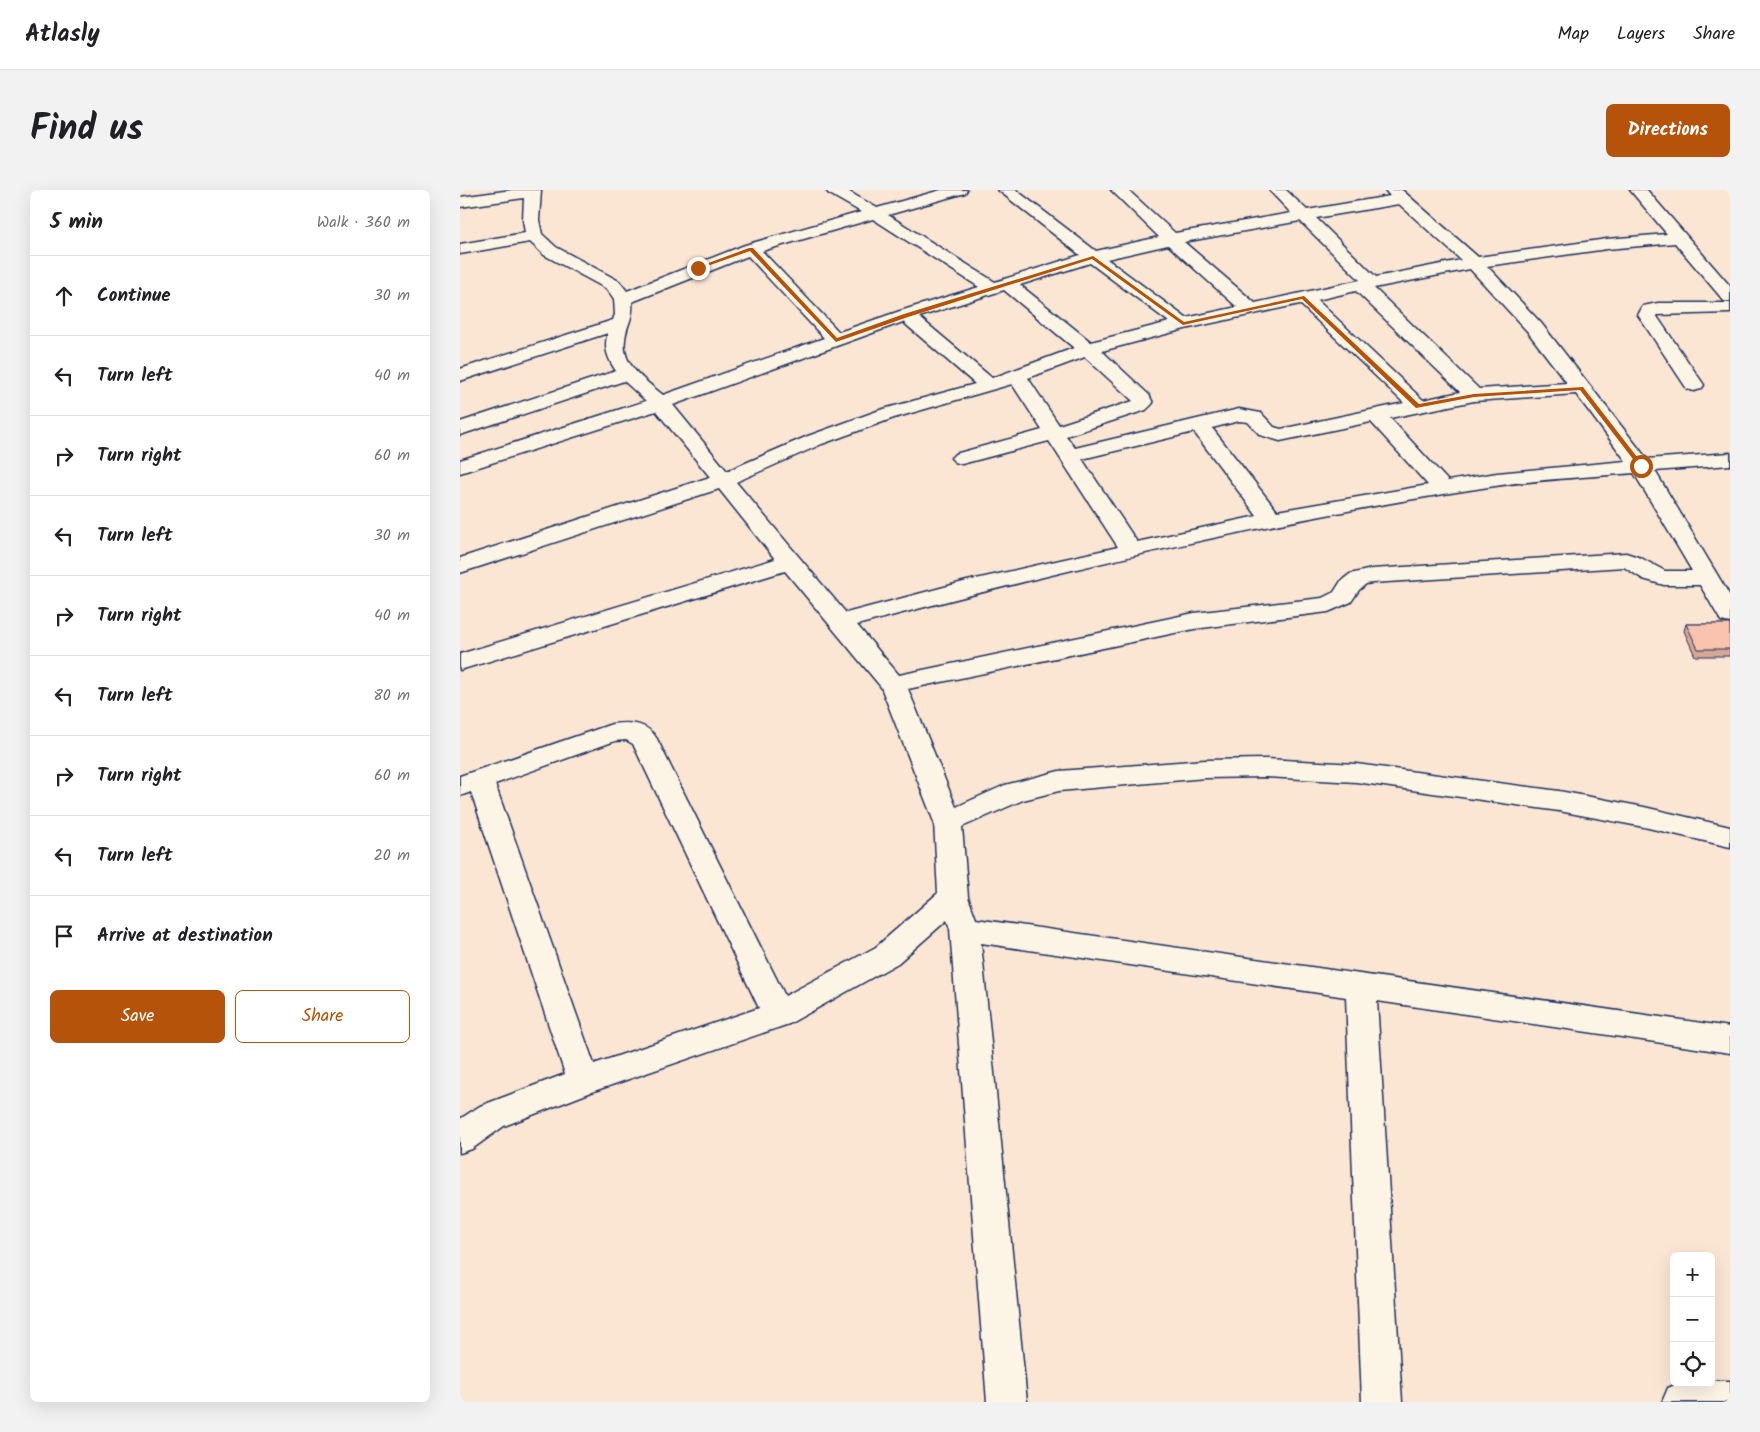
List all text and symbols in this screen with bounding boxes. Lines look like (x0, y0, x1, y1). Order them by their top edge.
text: Atlasly (25, 15, 100, 54)
text: Map (1558, 20, 1589, 49)
text: Layers (1617, 20, 1665, 49)
text: Share (1693, 20, 1735, 49)
text: Find us (30, 102, 143, 158)
button: Directions (1606, 104, 1730, 157)
text: 5 min (50, 206, 103, 239)
text: Walk · 360 m (317, 210, 410, 235)
route end (687, 257, 710, 280)
text: Continue (97, 281, 170, 311)
icon: ahead (50, 282, 78, 310)
text: 30 m (374, 283, 410, 308)
text: Turn left (97, 361, 172, 391)
icon: left (50, 362, 78, 390)
text: 40 m (374, 363, 410, 388)
text: Turn right (97, 441, 182, 471)
icon: right (50, 442, 78, 470)
text: 60 m (374, 443, 410, 468)
route start (1630, 455, 1653, 478)
text: Turn left (97, 521, 172, 551)
icon: left (50, 522, 78, 550)
text: 30 m (374, 523, 410, 548)
text: Turn right (97, 601, 182, 631)
icon: right (50, 602, 78, 630)
text: 40 m (374, 603, 410, 628)
text: Turn left (97, 681, 172, 711)
icon: left (50, 682, 78, 710)
text: 80 m (373, 683, 410, 708)
text: Turn right (97, 761, 182, 791)
icon: right (50, 762, 78, 790)
text: 60 m (374, 763, 410, 788)
text: Turn left (97, 841, 172, 871)
icon: left (50, 842, 78, 870)
text: 20 m (374, 843, 410, 868)
text: Arrive at destination (97, 921, 273, 951)
icon: arrive (50, 922, 78, 950)
button: Save (50, 990, 225, 1043)
button: Share (235, 990, 410, 1043)
map controls (1670, 1252, 1715, 1387)
button: + (1670, 1252, 1715, 1297)
button: − (1670, 1297, 1715, 1342)
button: locate (1670, 1342, 1715, 1387)

